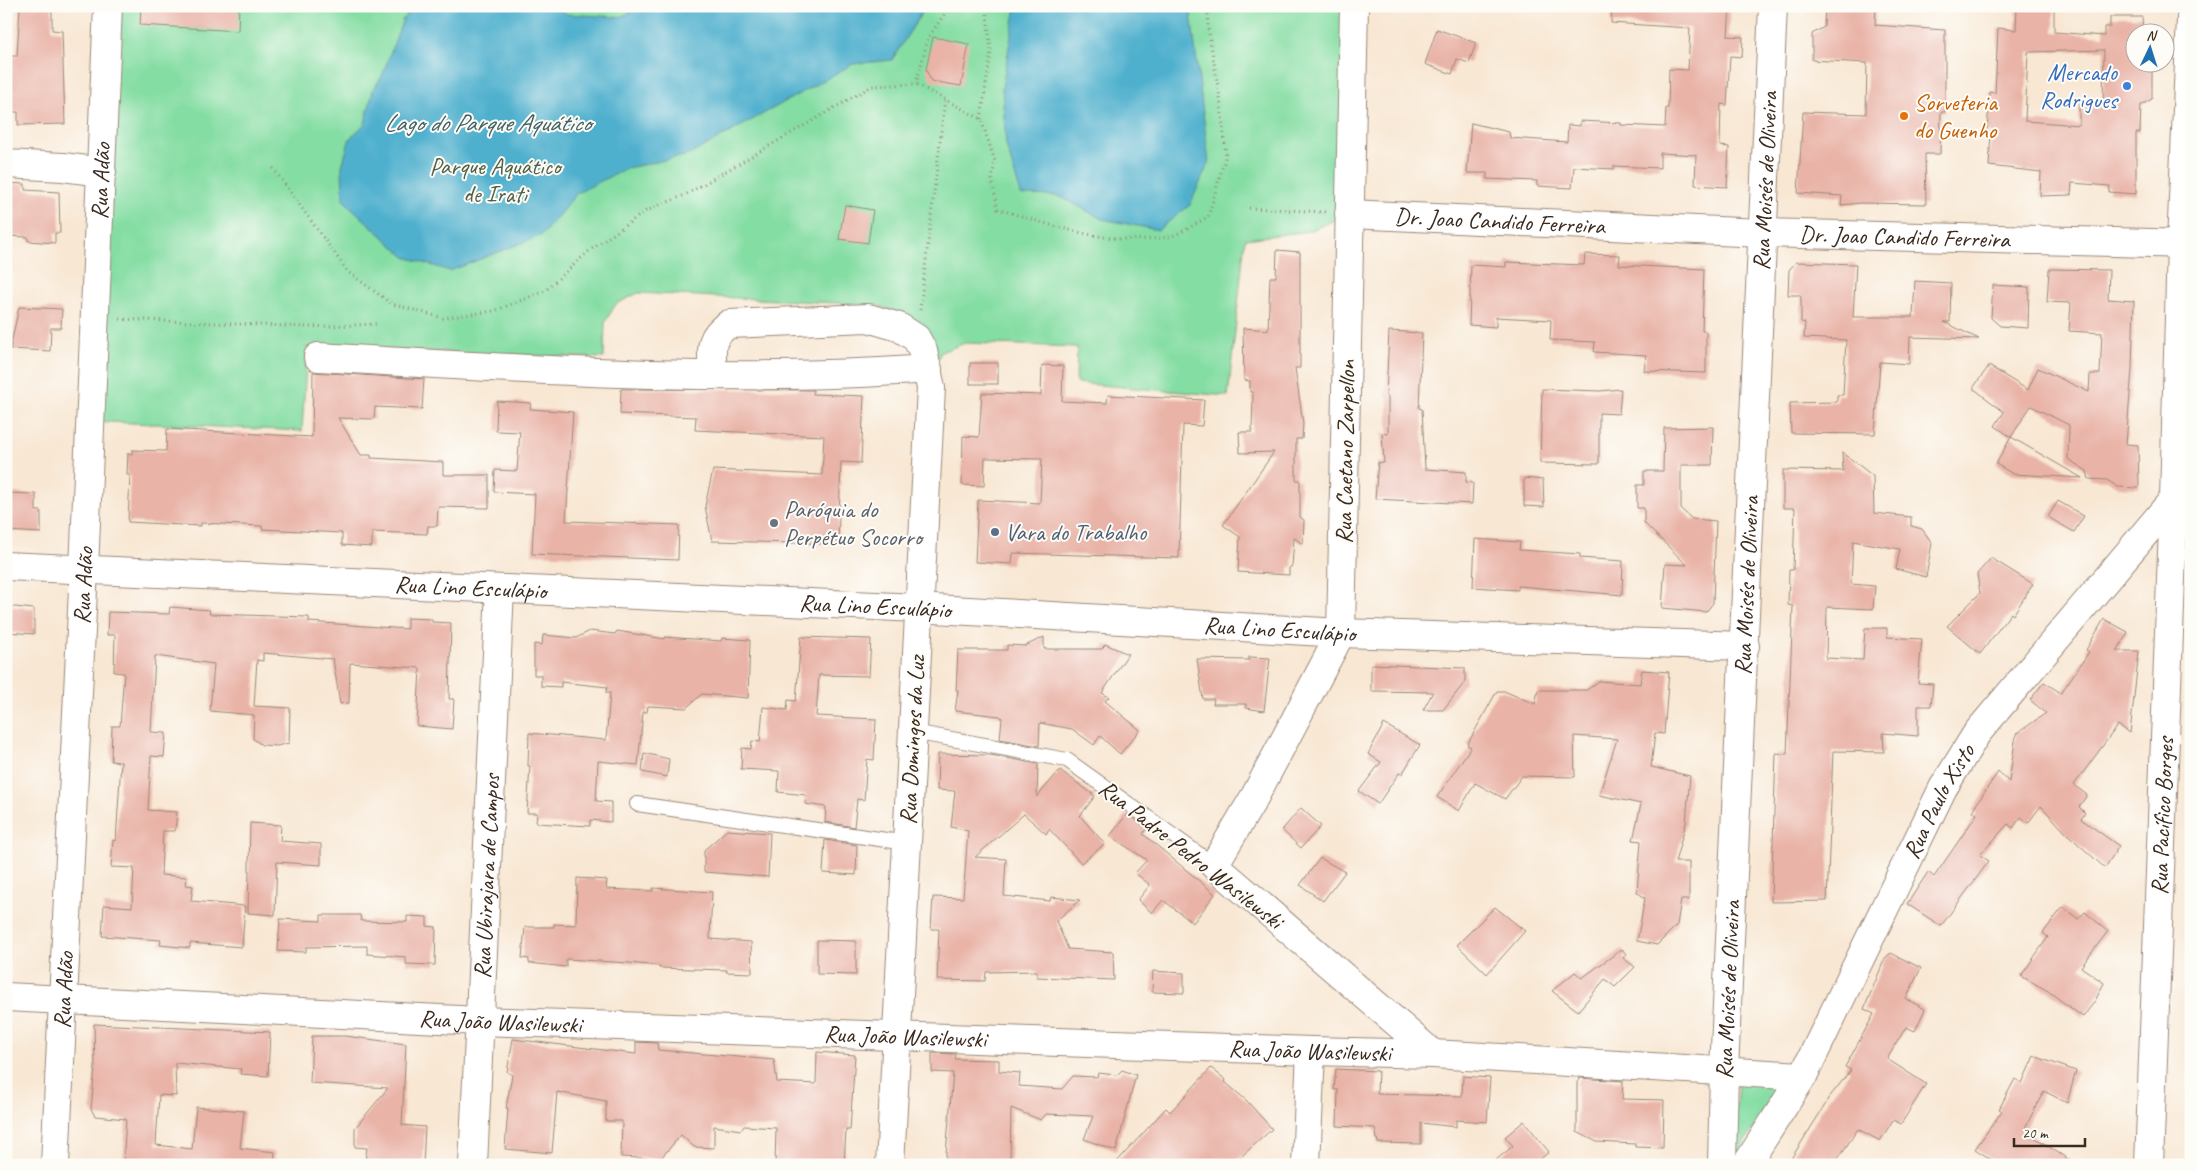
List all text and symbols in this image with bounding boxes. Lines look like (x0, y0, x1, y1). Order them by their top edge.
north arrow (2124, 22, 2174, 72)
text: N (2146, 27, 2158, 44)
place label: Mercado Rodrigues (2040, 57, 2120, 115)
marker: Mercado Rodrigues (2121, 80, 2133, 92)
place label: Sorveteria do Guenho (1914, 87, 1998, 145)
street label: Rua Moisés de Oliveira (1746, 90, 1784, 271)
water label: Lago do Parque Aquático (384, 107, 594, 139)
marker: Sorveteria do Guenho (1898, 110, 1910, 122)
street label: Rua Adão (84, 140, 117, 220)
park label: Parque Aquático de Irati (430, 151, 563, 209)
street label: Dr. Joao Candido Ferreira (1394, 201, 1607, 241)
street label: Dr. Joao Candido Ferreira (1799, 219, 2012, 254)
street label: Rua Caetano Zarpellon (1328, 359, 1362, 544)
place label: Paróquia do Perpétuo Socorro (784, 494, 924, 552)
street label: Rua Moisés de Oliveira (1727, 494, 1765, 676)
marker: Paróquia do Perpétuo Socorro (768, 517, 780, 529)
place label: Vara do Trabalho (1005, 517, 1148, 547)
marker: Vara do Trabalho (989, 526, 1001, 538)
street label: Rua Adão (66, 545, 100, 625)
street label: Rua Lino Esculápio (394, 569, 549, 606)
street label: Rua Lino Esculápio (799, 588, 954, 625)
street label: Rua Lino Esculápio (1203, 610, 1358, 649)
street label: Rua Domingos da Luz (893, 653, 931, 825)
street label: Rua Pacífico Borges (2144, 734, 2180, 896)
street label: Rua Paulo Xisto (1896, 737, 1982, 864)
street label: Rua Ubirajara de Campos (467, 772, 506, 979)
street label: Rua Padre Pedro Wasilewski (1093, 773, 1291, 937)
street label: Rua Moisés de Oliveira (1709, 899, 1747, 1080)
street label: Rua Adão (47, 950, 80, 1029)
street label: Rua João Wasilewski (418, 1003, 585, 1040)
street label: Rua João Wasilewski (823, 1018, 989, 1054)
street label: Rua João Wasilewski (1228, 1033, 1394, 1068)
scale bar (2014, 1116, 2086, 1148)
text: 20 m (2022, 1124, 2049, 1143)

